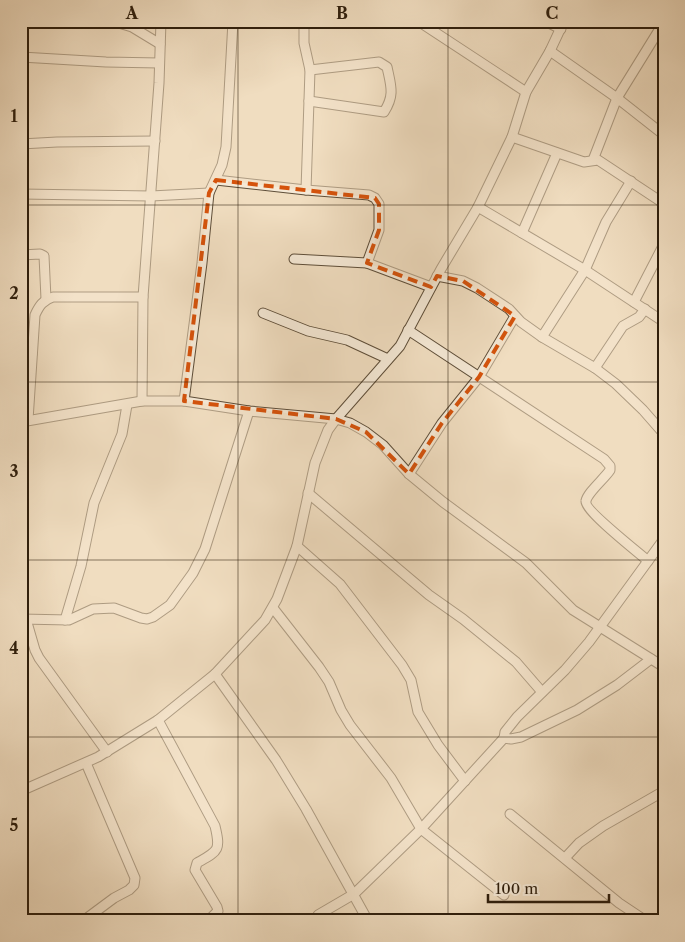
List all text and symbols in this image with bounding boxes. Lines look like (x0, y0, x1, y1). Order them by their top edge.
text: A (125, 3, 139, 23)
text: B (336, 3, 348, 23)
text: C (546, 3, 558, 23)
text: 1 (10, 106, 18, 126)
text: 2 (9, 283, 19, 303)
text: 3 (9, 461, 19, 481)
text: 4 (9, 638, 19, 658)
text: 5 (10, 815, 19, 835)
scale bar (488, 872, 609, 904)
text: 100 m (495, 879, 538, 898)

